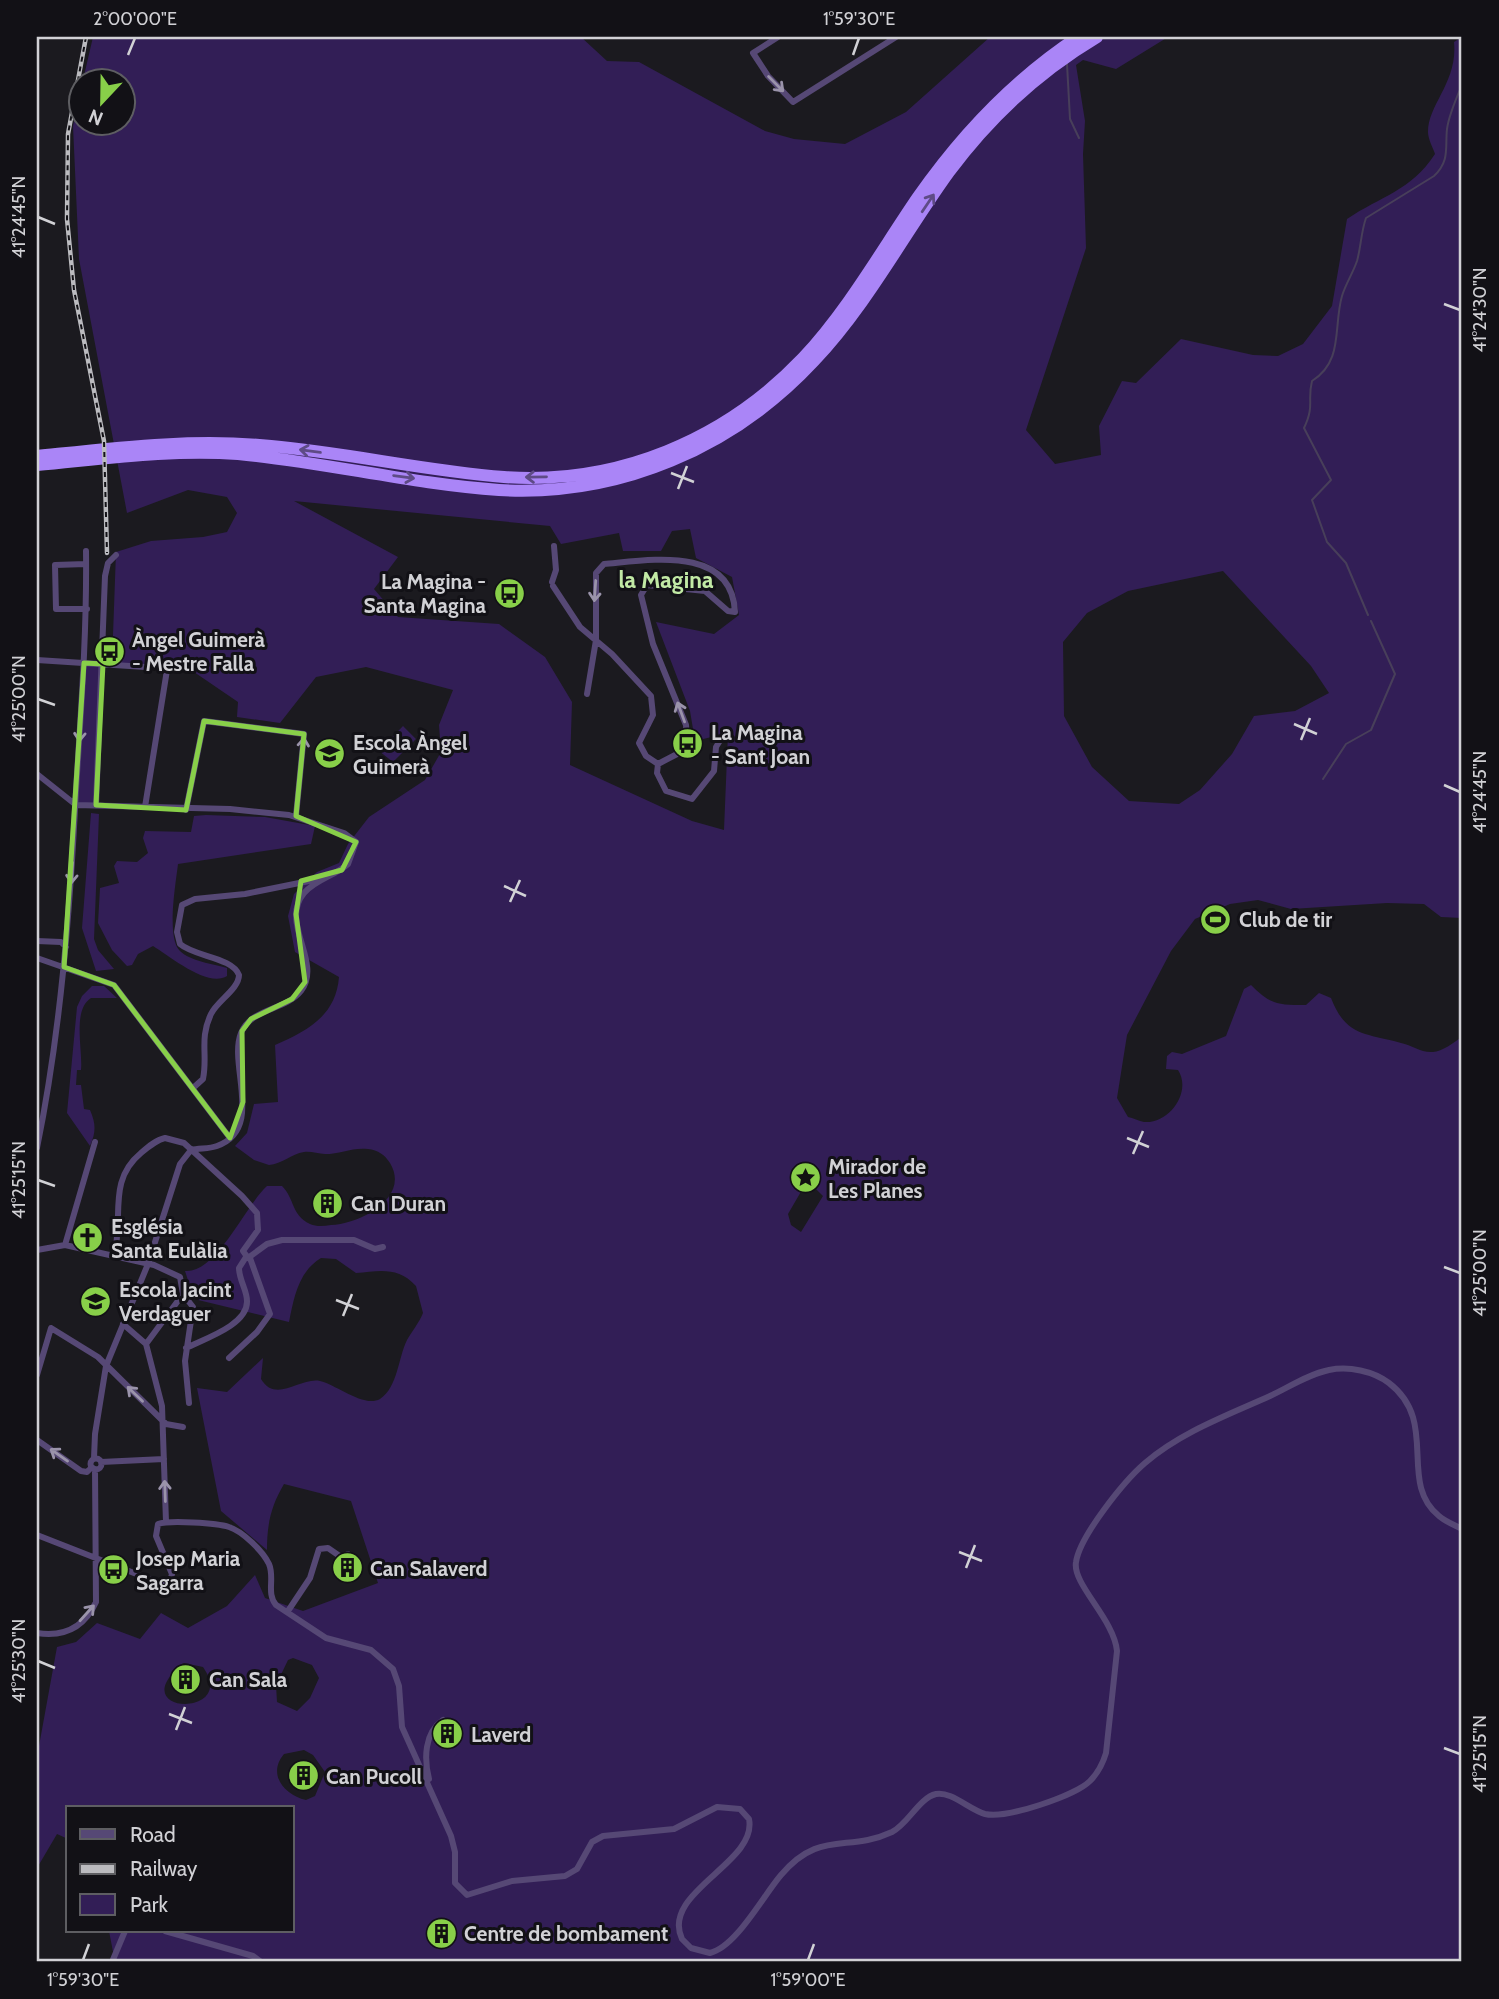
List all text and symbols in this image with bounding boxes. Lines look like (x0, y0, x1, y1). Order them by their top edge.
text: 2°00'00"E (93, 8, 177, 30)
text: 1°59'30"E (823, 8, 895, 30)
north arrow (66, 66, 136, 136)
one-way arrow (767, 75, 784, 92)
text: N (85, 104, 106, 130)
text: 41°24'45"N (8, 176, 30, 258)
one-way arrow (921, 194, 935, 213)
text: 41°24'30"N (1469, 268, 1491, 353)
one-way arrow (299, 444, 322, 457)
one-way arrow (392, 471, 414, 484)
one-way arrow (525, 471, 548, 484)
district label: la Magina (619, 566, 714, 594)
place label: La Magina - Santa Magina (364, 569, 487, 618)
bus stop icon: La Magina - Santa Magina (492, 576, 526, 610)
one-way arrow (588, 579, 601, 602)
place label: Àngel Guimerà - Mestre Falla (132, 627, 266, 676)
bus stop icon: Àngel Guimerà - Mestre Falla (92, 634, 126, 668)
text: 41°25'00"N (8, 655, 30, 743)
one-way arrow (674, 702, 687, 724)
one-way arrow (73, 719, 86, 742)
place label: La Magina - Sant Joan (711, 720, 810, 769)
bus stop icon: La Magina - Sant Joan (671, 727, 705, 761)
place label: Escola Àngel Guimerà (353, 730, 468, 779)
one-way arrow (296, 737, 309, 760)
school or university icon: Escola Àngel Guimerà (313, 737, 347, 771)
text: 41°24'45"N (1469, 751, 1491, 833)
one-way arrow (66, 861, 79, 884)
sports icon: Club de tir (1199, 902, 1233, 936)
place label: Club de tir (1239, 907, 1332, 932)
text: 41°25'15"N (8, 1141, 30, 1219)
place label: Mirador de Les Planes (828, 1154, 926, 1203)
place icon: Mirador de Les Planes (788, 1161, 822, 1195)
building icon: Can Duran (311, 1186, 345, 1220)
place label: Can Duran (351, 1191, 446, 1216)
place label: Església Santa Eulàlia (111, 1214, 228, 1263)
church icon: Església Santa Eulàlia (71, 1221, 105, 1255)
text: 41°25'00"N (1469, 1229, 1491, 1317)
place label: Escola Jacint Verdaguer (119, 1277, 231, 1326)
school or university icon: Escola Jacint Verdaguer (79, 1284, 113, 1318)
one-way arrow (127, 1386, 144, 1403)
one-way arrow (50, 1448, 69, 1463)
one-way arrow (158, 1479, 172, 1502)
place label: Josep Maria Sagarra (135, 1546, 241, 1595)
building icon: Can Salaverd (330, 1551, 364, 1585)
bus stop icon: Josep Maria Sagarra (96, 1553, 130, 1587)
place label: Can Salaverd (370, 1556, 488, 1581)
one-way arrow (79, 1604, 95, 1622)
text: 41°25'30"N (8, 1619, 30, 1703)
building icon: Can Sala (169, 1662, 203, 1696)
place label: Can Sala (209, 1667, 288, 1692)
text: 41°25'15"N (1469, 1715, 1491, 1793)
building icon: Laverd (431, 1717, 465, 1751)
place label: Laverd (471, 1722, 531, 1747)
building icon: Can Pucoll (286, 1759, 320, 1793)
place label: Can Pucoll (326, 1764, 423, 1789)
legend (66, 1806, 294, 1932)
text: Road (130, 1822, 176, 1847)
text: Railway (130, 1856, 198, 1881)
text: Park (130, 1892, 168, 1917)
building icon: Centre de bombament (424, 1916, 458, 1950)
place label: Centre de bombament (464, 1921, 668, 1946)
text: 1°59'30"E (47, 1969, 119, 1991)
text: 1°59'00"E (770, 1969, 846, 1991)

